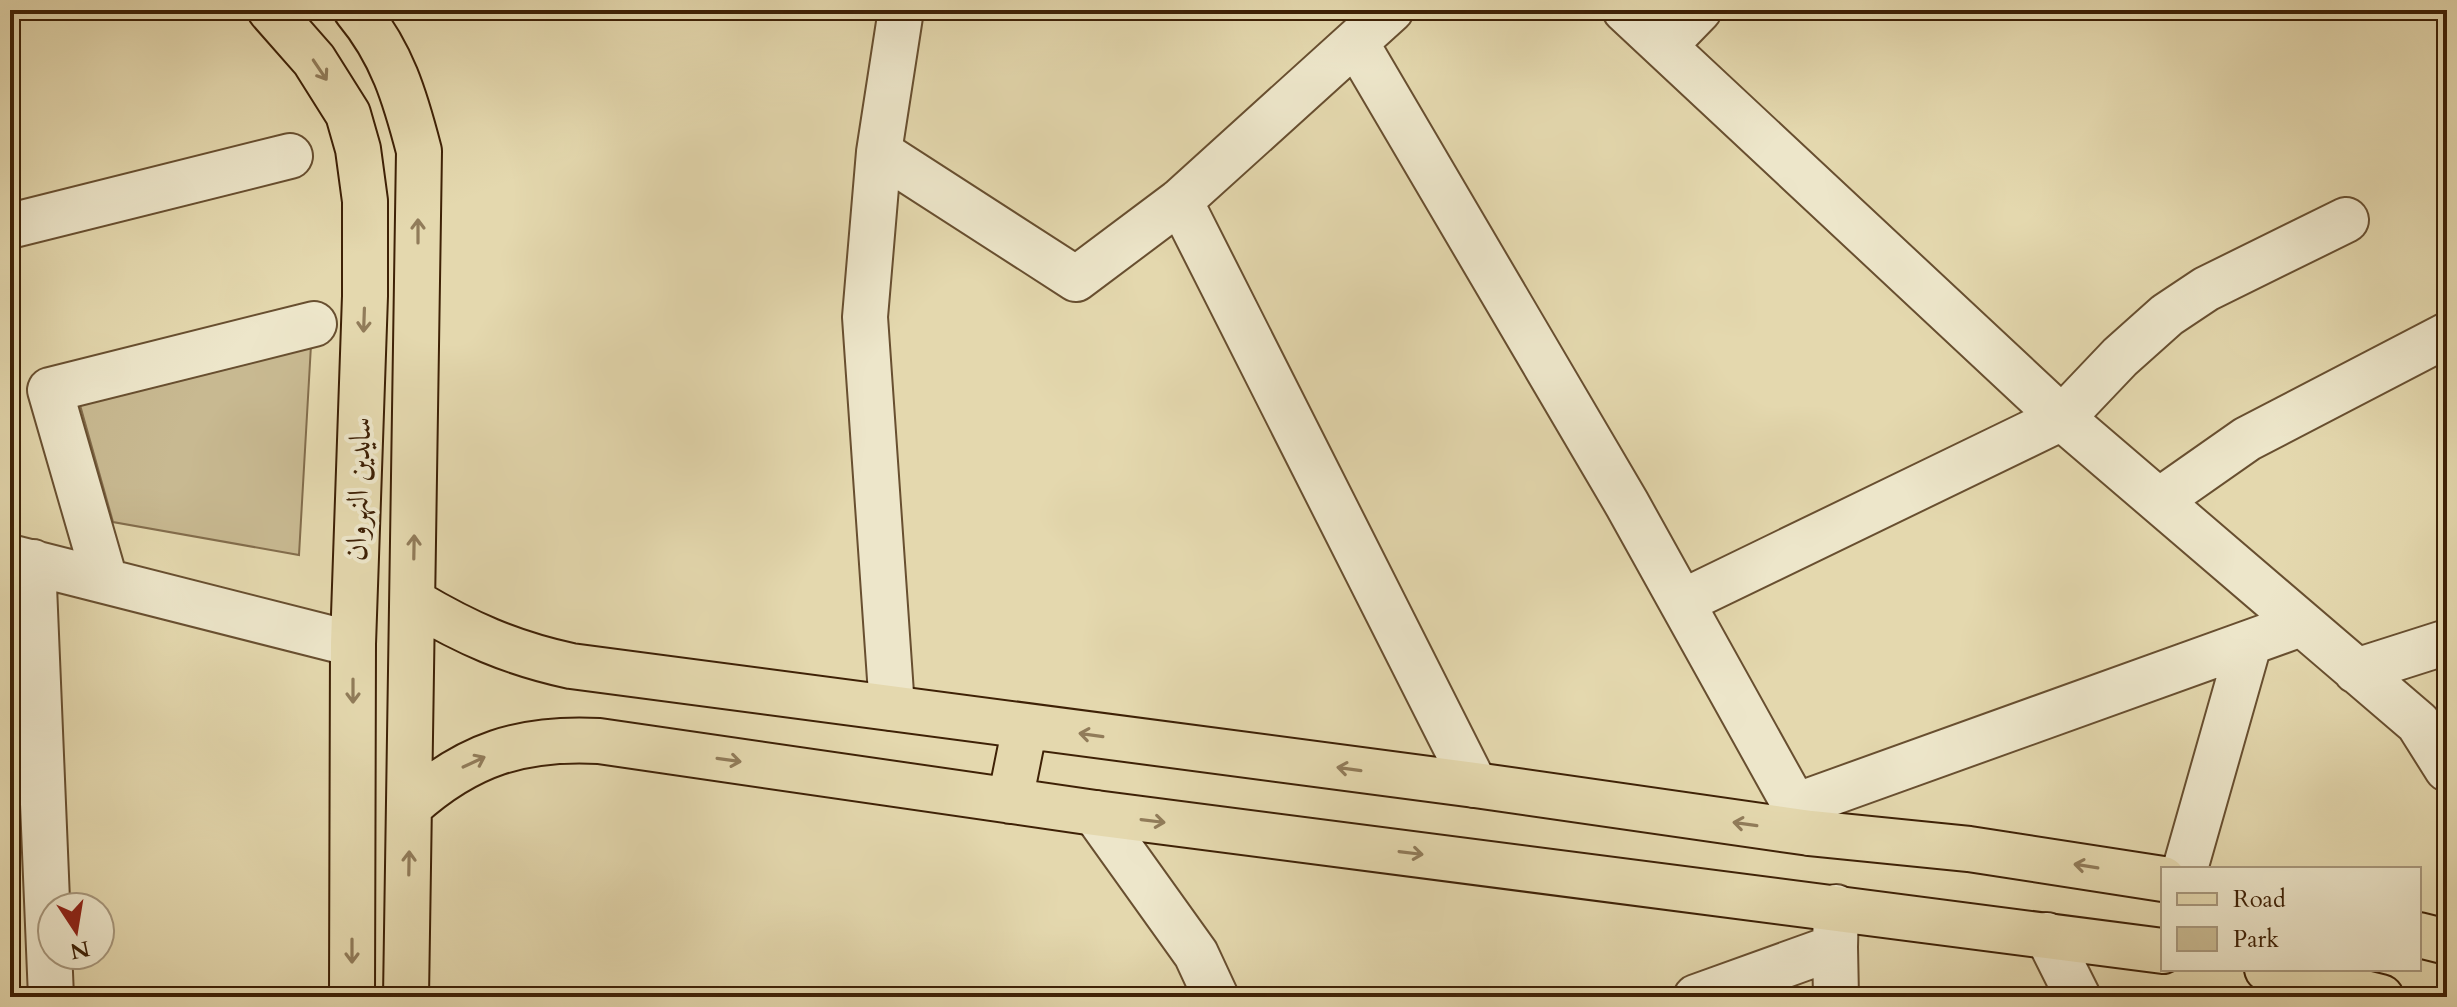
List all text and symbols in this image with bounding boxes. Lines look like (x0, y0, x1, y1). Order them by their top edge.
one-way arrow (312, 58, 328, 80)
one-way arrow (411, 218, 426, 245)
one-way arrow (356, 306, 372, 333)
street label: سايدين النهروان (335, 416, 382, 562)
one-way arrow (407, 534, 422, 561)
one-way arrow (345, 677, 361, 704)
one-way arrow (1079, 727, 1104, 742)
one-way arrow (461, 753, 486, 768)
one-way arrow (716, 753, 741, 768)
one-way arrow (1337, 761, 1362, 776)
one-way arrow (1139, 813, 1166, 828)
one-way arrow (1732, 816, 1759, 831)
one-way arrow (1398, 846, 1423, 861)
one-way arrow (402, 850, 417, 877)
one-way arrow (2074, 857, 2099, 872)
legend (2161, 867, 2421, 971)
text: Road (2233, 883, 2286, 916)
north arrow (36, 891, 116, 971)
text: Park (2233, 923, 2279, 956)
text: N (67, 933, 92, 966)
one-way arrow (344, 937, 360, 964)

